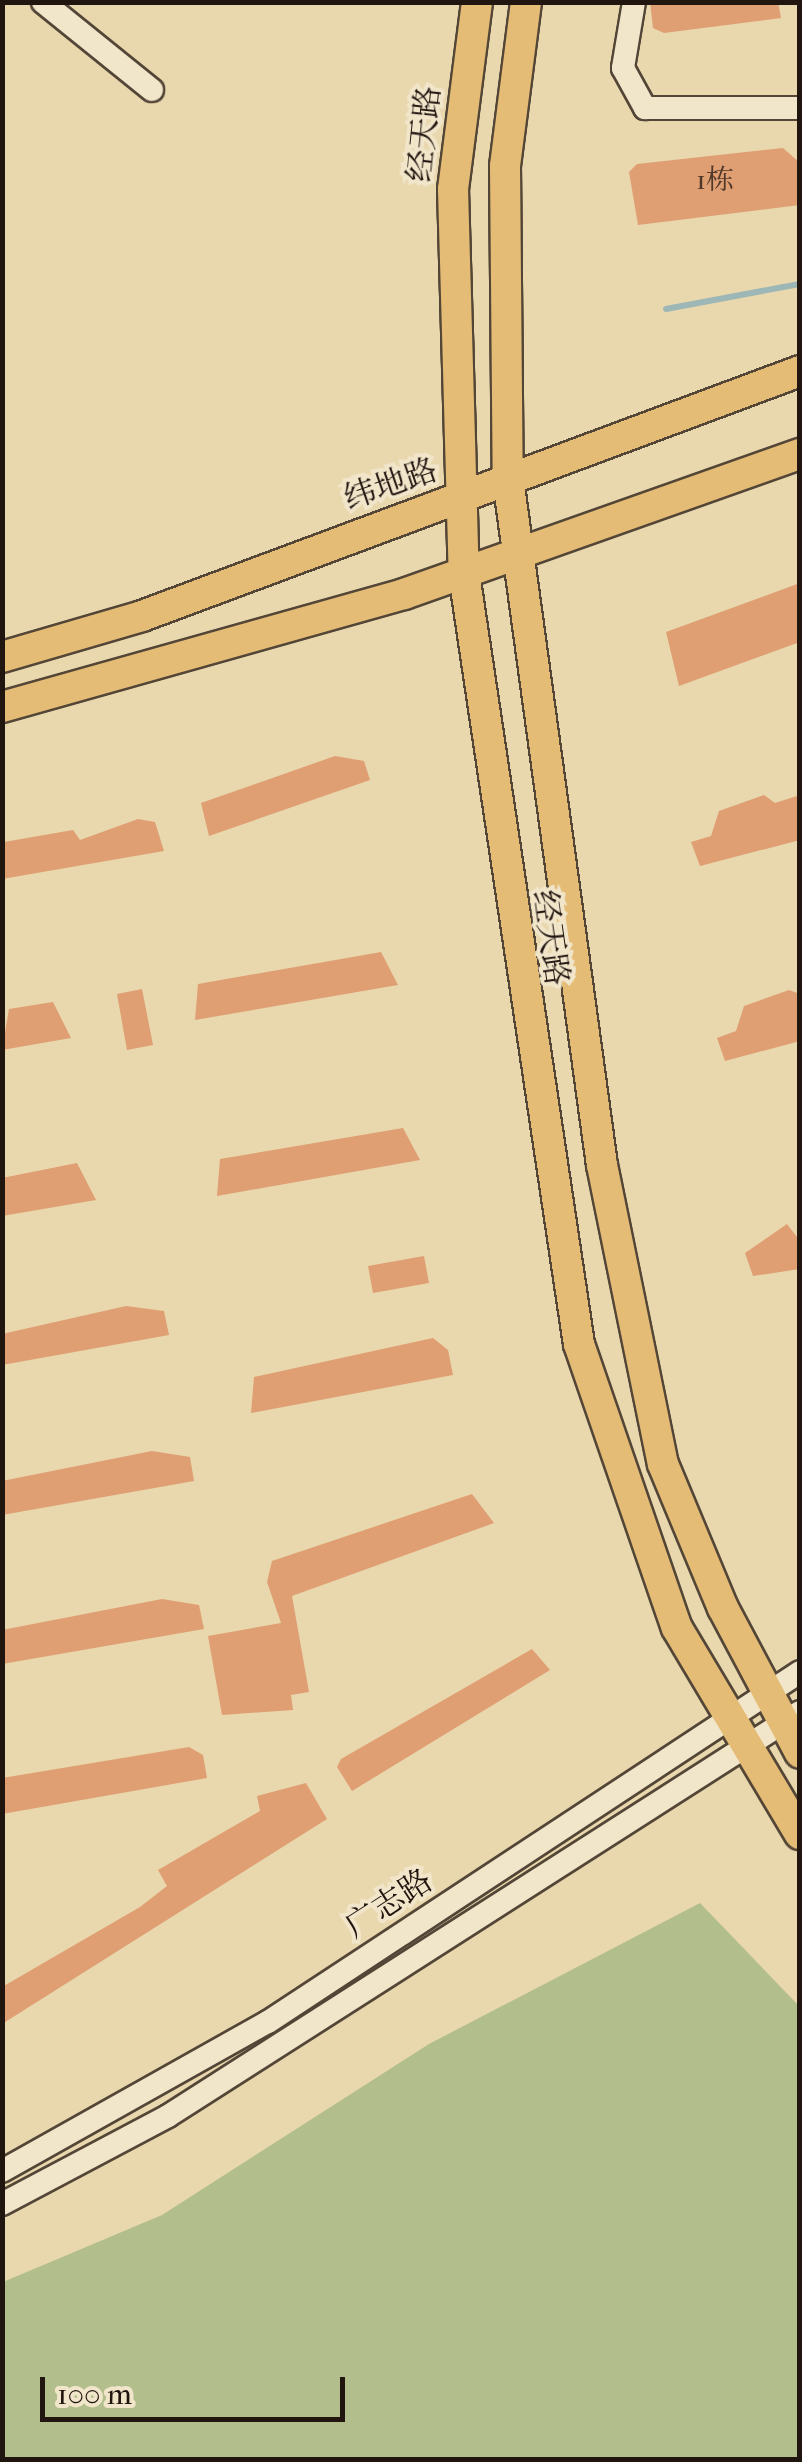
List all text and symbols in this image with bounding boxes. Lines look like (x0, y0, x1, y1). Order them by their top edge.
street label: 经天路 (401, 84, 449, 184)
house number: 1栋 (696, 163, 734, 197)
street label: 纬地路 (339, 451, 443, 519)
street label: 经天路 (524, 888, 576, 988)
street label: 广志路 (338, 1862, 440, 1946)
scale bar (45, 2357, 350, 2419)
text: 100 m (57, 2377, 132, 2412)

